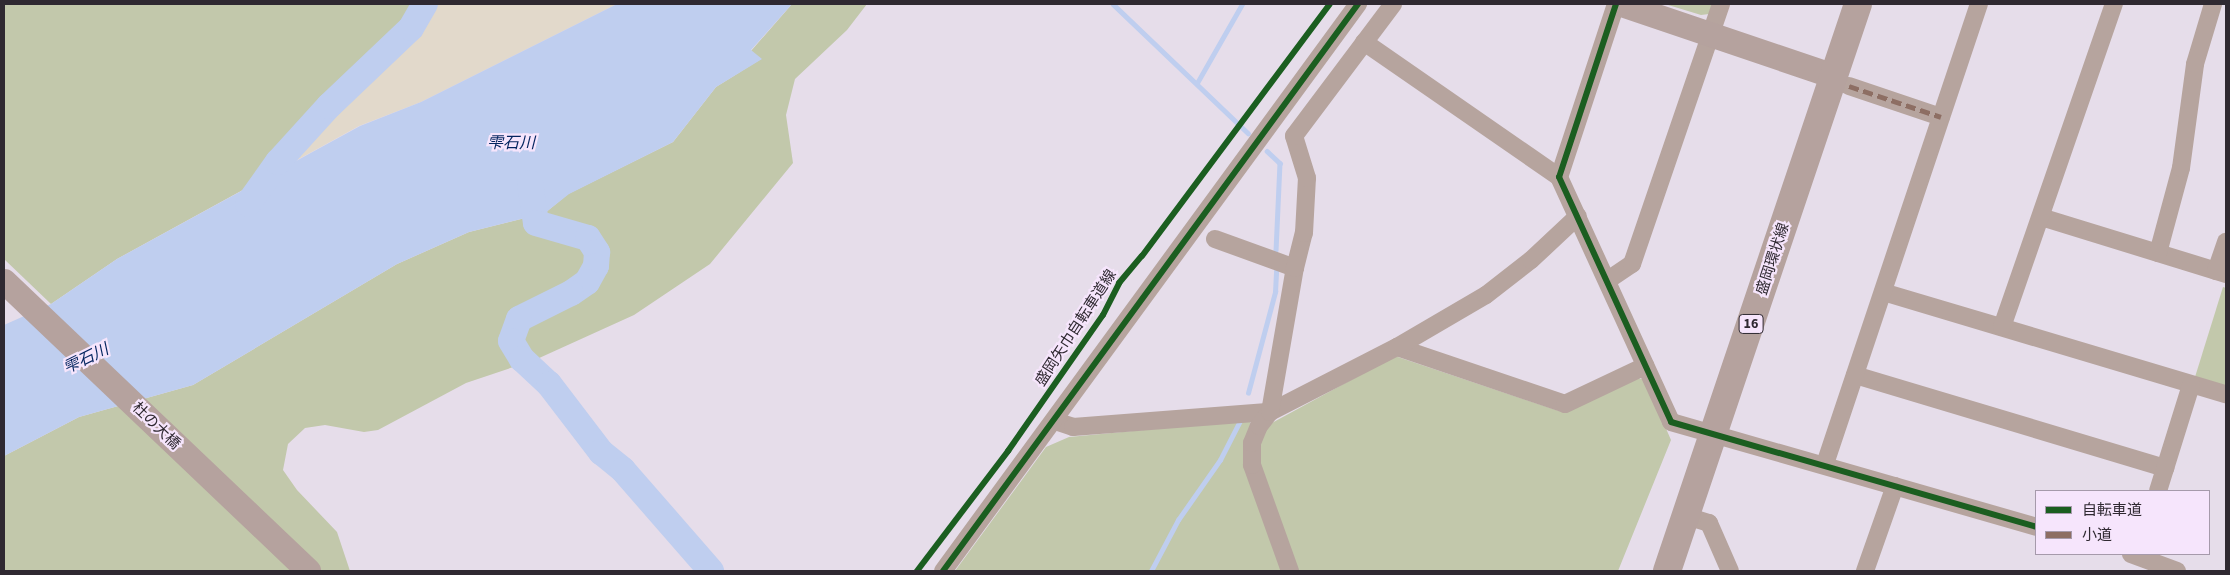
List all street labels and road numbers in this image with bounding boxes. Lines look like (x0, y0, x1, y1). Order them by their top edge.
street label: 盛岡環状線 (1753, 221, 1793, 297)
street label: 盛岡矢巾自転車道線 (1032, 266, 1120, 390)
road number: 16 (1738, 312, 1764, 336)
street label: 杜の大橋 (128, 399, 184, 453)

